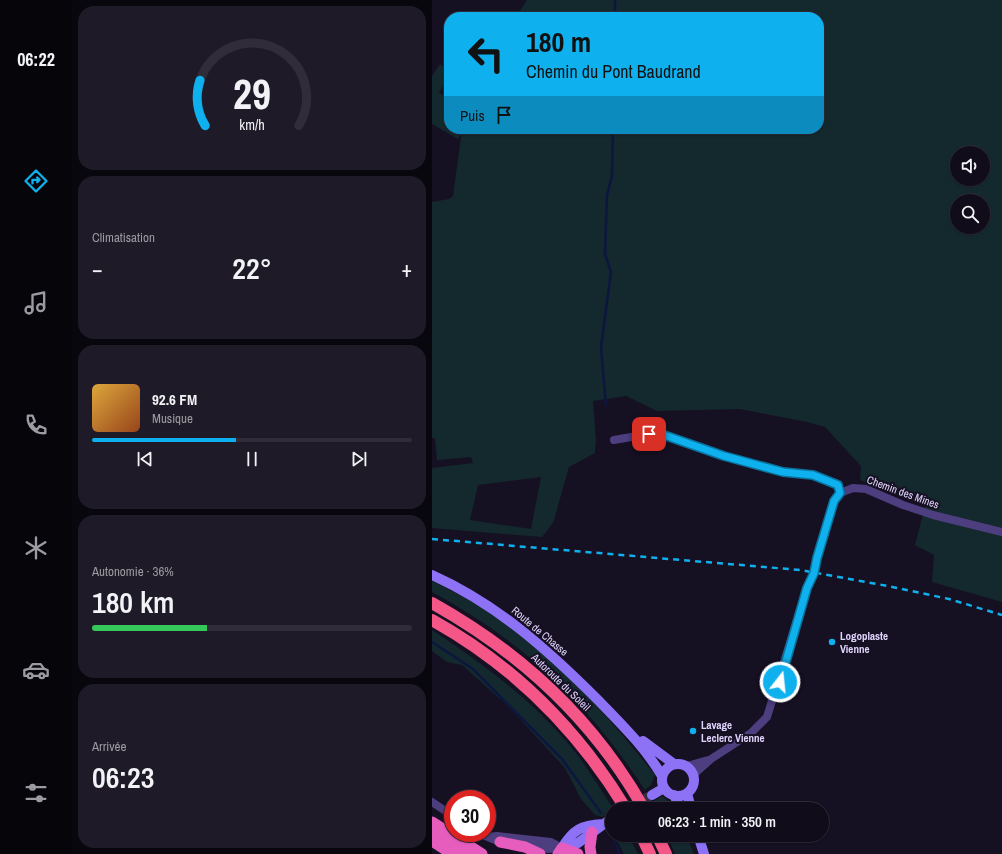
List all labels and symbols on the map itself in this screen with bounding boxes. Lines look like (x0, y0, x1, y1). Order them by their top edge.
pin (632, 417, 666, 451)
street label: Chemin des Mines (865, 472, 941, 512)
street label: Route de Chasse (509, 603, 571, 659)
place label: Logoplaste Vienne (840, 629, 888, 656)
marker: Logoplaste Vienne (827, 637, 837, 647)
street label: Autoroute du Soleil (528, 650, 593, 714)
position arrow (759, 661, 801, 703)
place label: Lavage Leclerc Vienne (701, 718, 765, 745)
marker: Lavage Leclerc Vienne (688, 726, 698, 736)
speed limit sign: 30 (444, 790, 496, 842)

